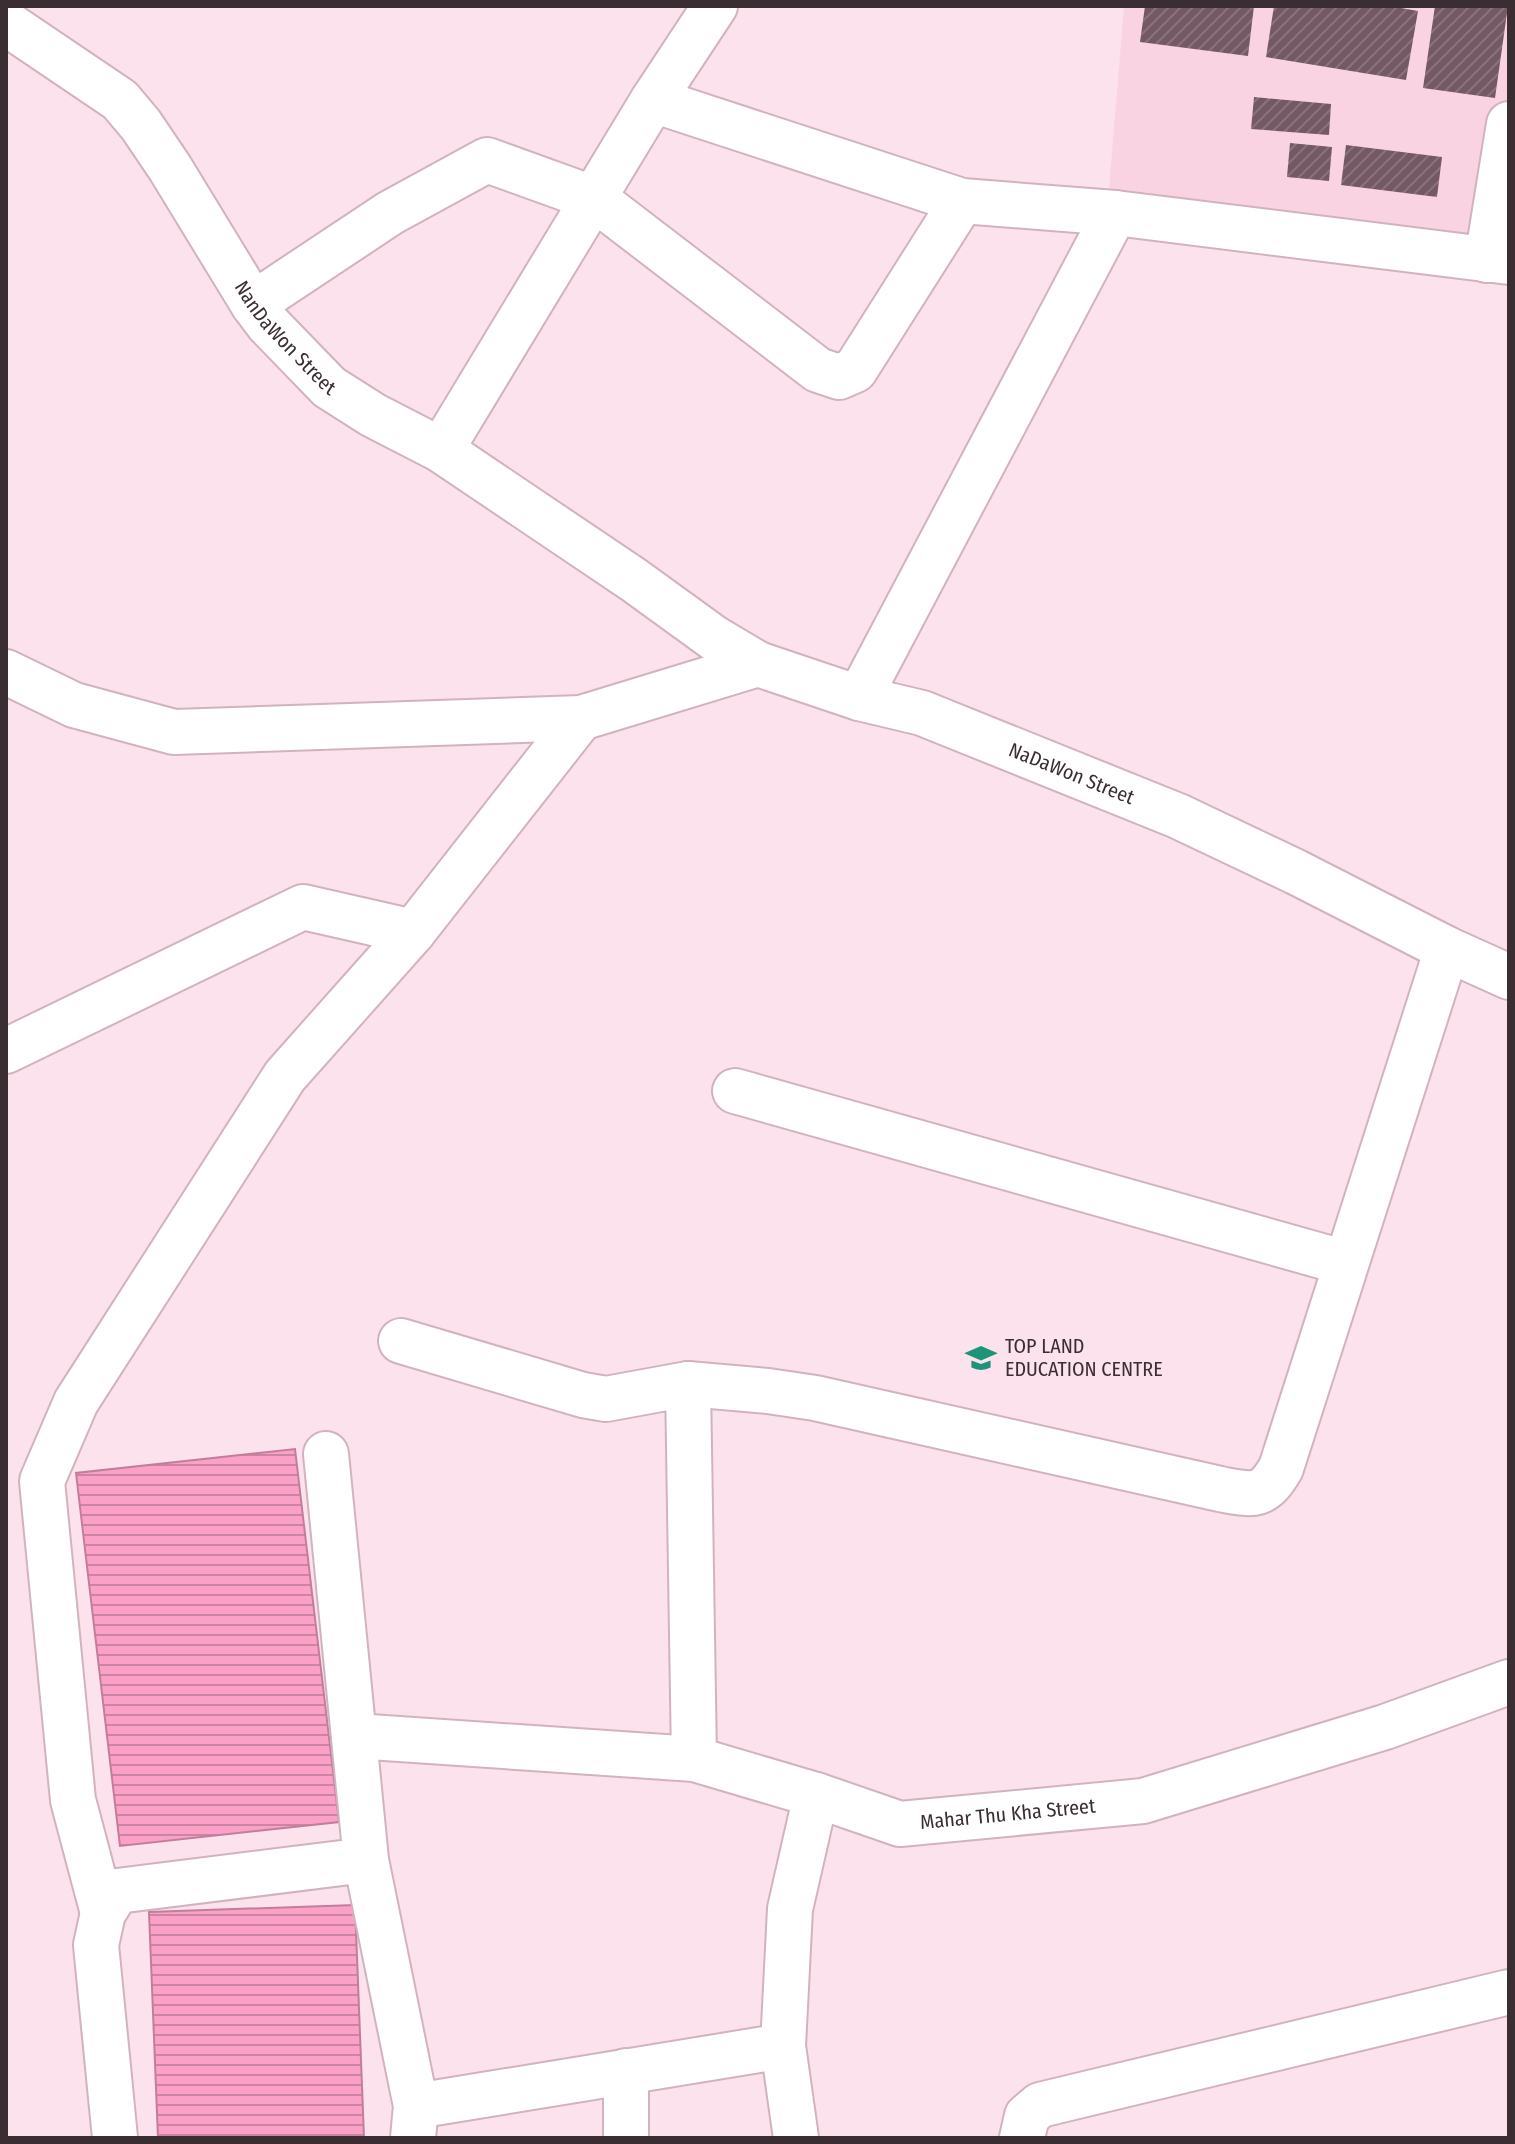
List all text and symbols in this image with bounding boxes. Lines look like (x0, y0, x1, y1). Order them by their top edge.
street label: NanDaWon Street (230, 276, 341, 400)
street label: NaDaWon Street (1005, 737, 1138, 809)
place label: TOP LAND EDUCATION CENTRE (1005, 1334, 1163, 1381)
school or university icon: TOP LAND EDUCATION CENTRE (964, 1341, 998, 1375)
street label: Mahar Thu Kha Street (919, 1794, 1097, 1834)

